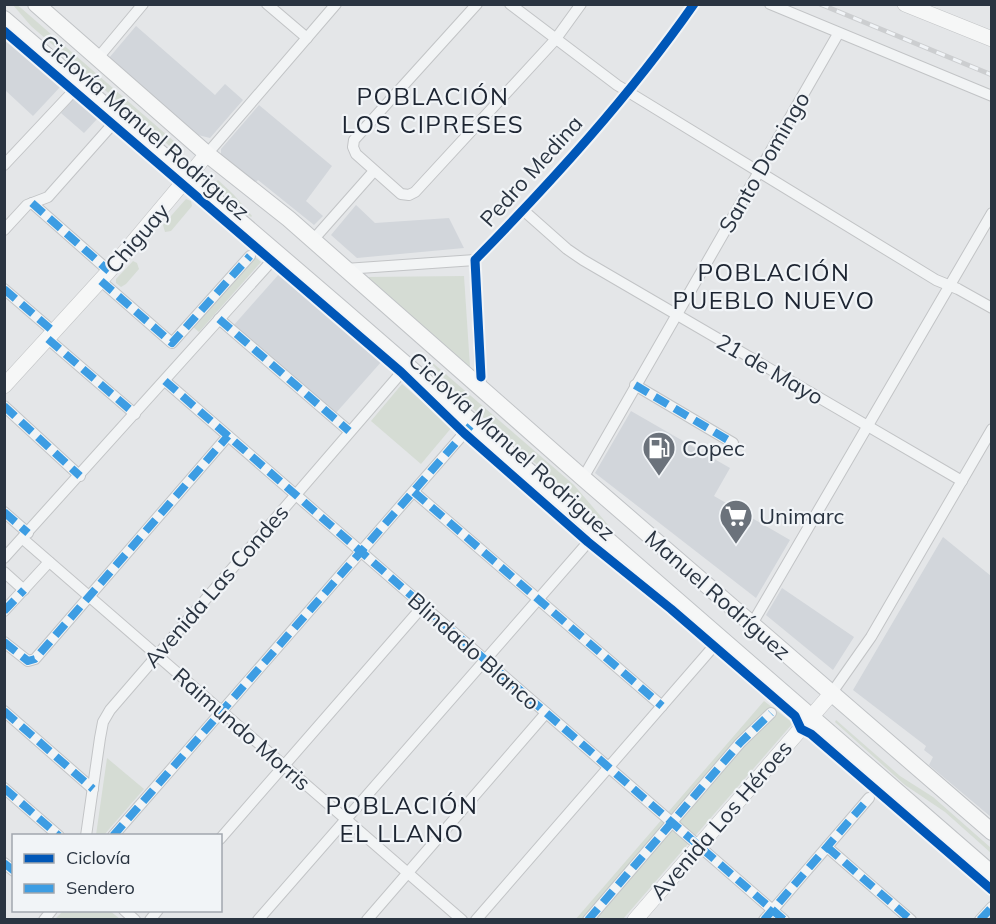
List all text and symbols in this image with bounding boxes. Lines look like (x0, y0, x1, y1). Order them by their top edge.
street label: Ciclovía Manuel Rodriguez (34, 28, 256, 226)
district label: POBLACIÓN LOS CIPRESES (342, 81, 524, 139)
street label: Santo Domingo (712, 87, 816, 237)
street label: Pedro Medina (474, 109, 588, 233)
street label: Chiguay (99, 197, 175, 279)
district label: POBLACIÓN PUEBLO NUEVO (673, 257, 875, 315)
street label: 21 de Mayo (711, 327, 829, 411)
street label: Ciclovía Manuel Rodriguez (403, 346, 621, 546)
fuel station icon: Copec (641, 430, 677, 477)
place label: Copec (682, 434, 745, 462)
supermarket icon: Unimarc (718, 498, 754, 545)
street label: Avenida Las Condes (138, 499, 294, 673)
place label: Unimarc (759, 502, 845, 530)
street label: Manuel Rodríguez (639, 524, 797, 666)
street label: Blindado Blanco (402, 586, 546, 716)
street label: Raimundo Morris (167, 661, 317, 797)
street label: Avenida Los Héroes (644, 734, 798, 906)
district label: POBLACIÓN EL LLANO (326, 790, 478, 848)
legend (12, 834, 222, 912)
text: Ciclovía (66, 846, 131, 869)
text: Sendero (66, 876, 135, 899)

